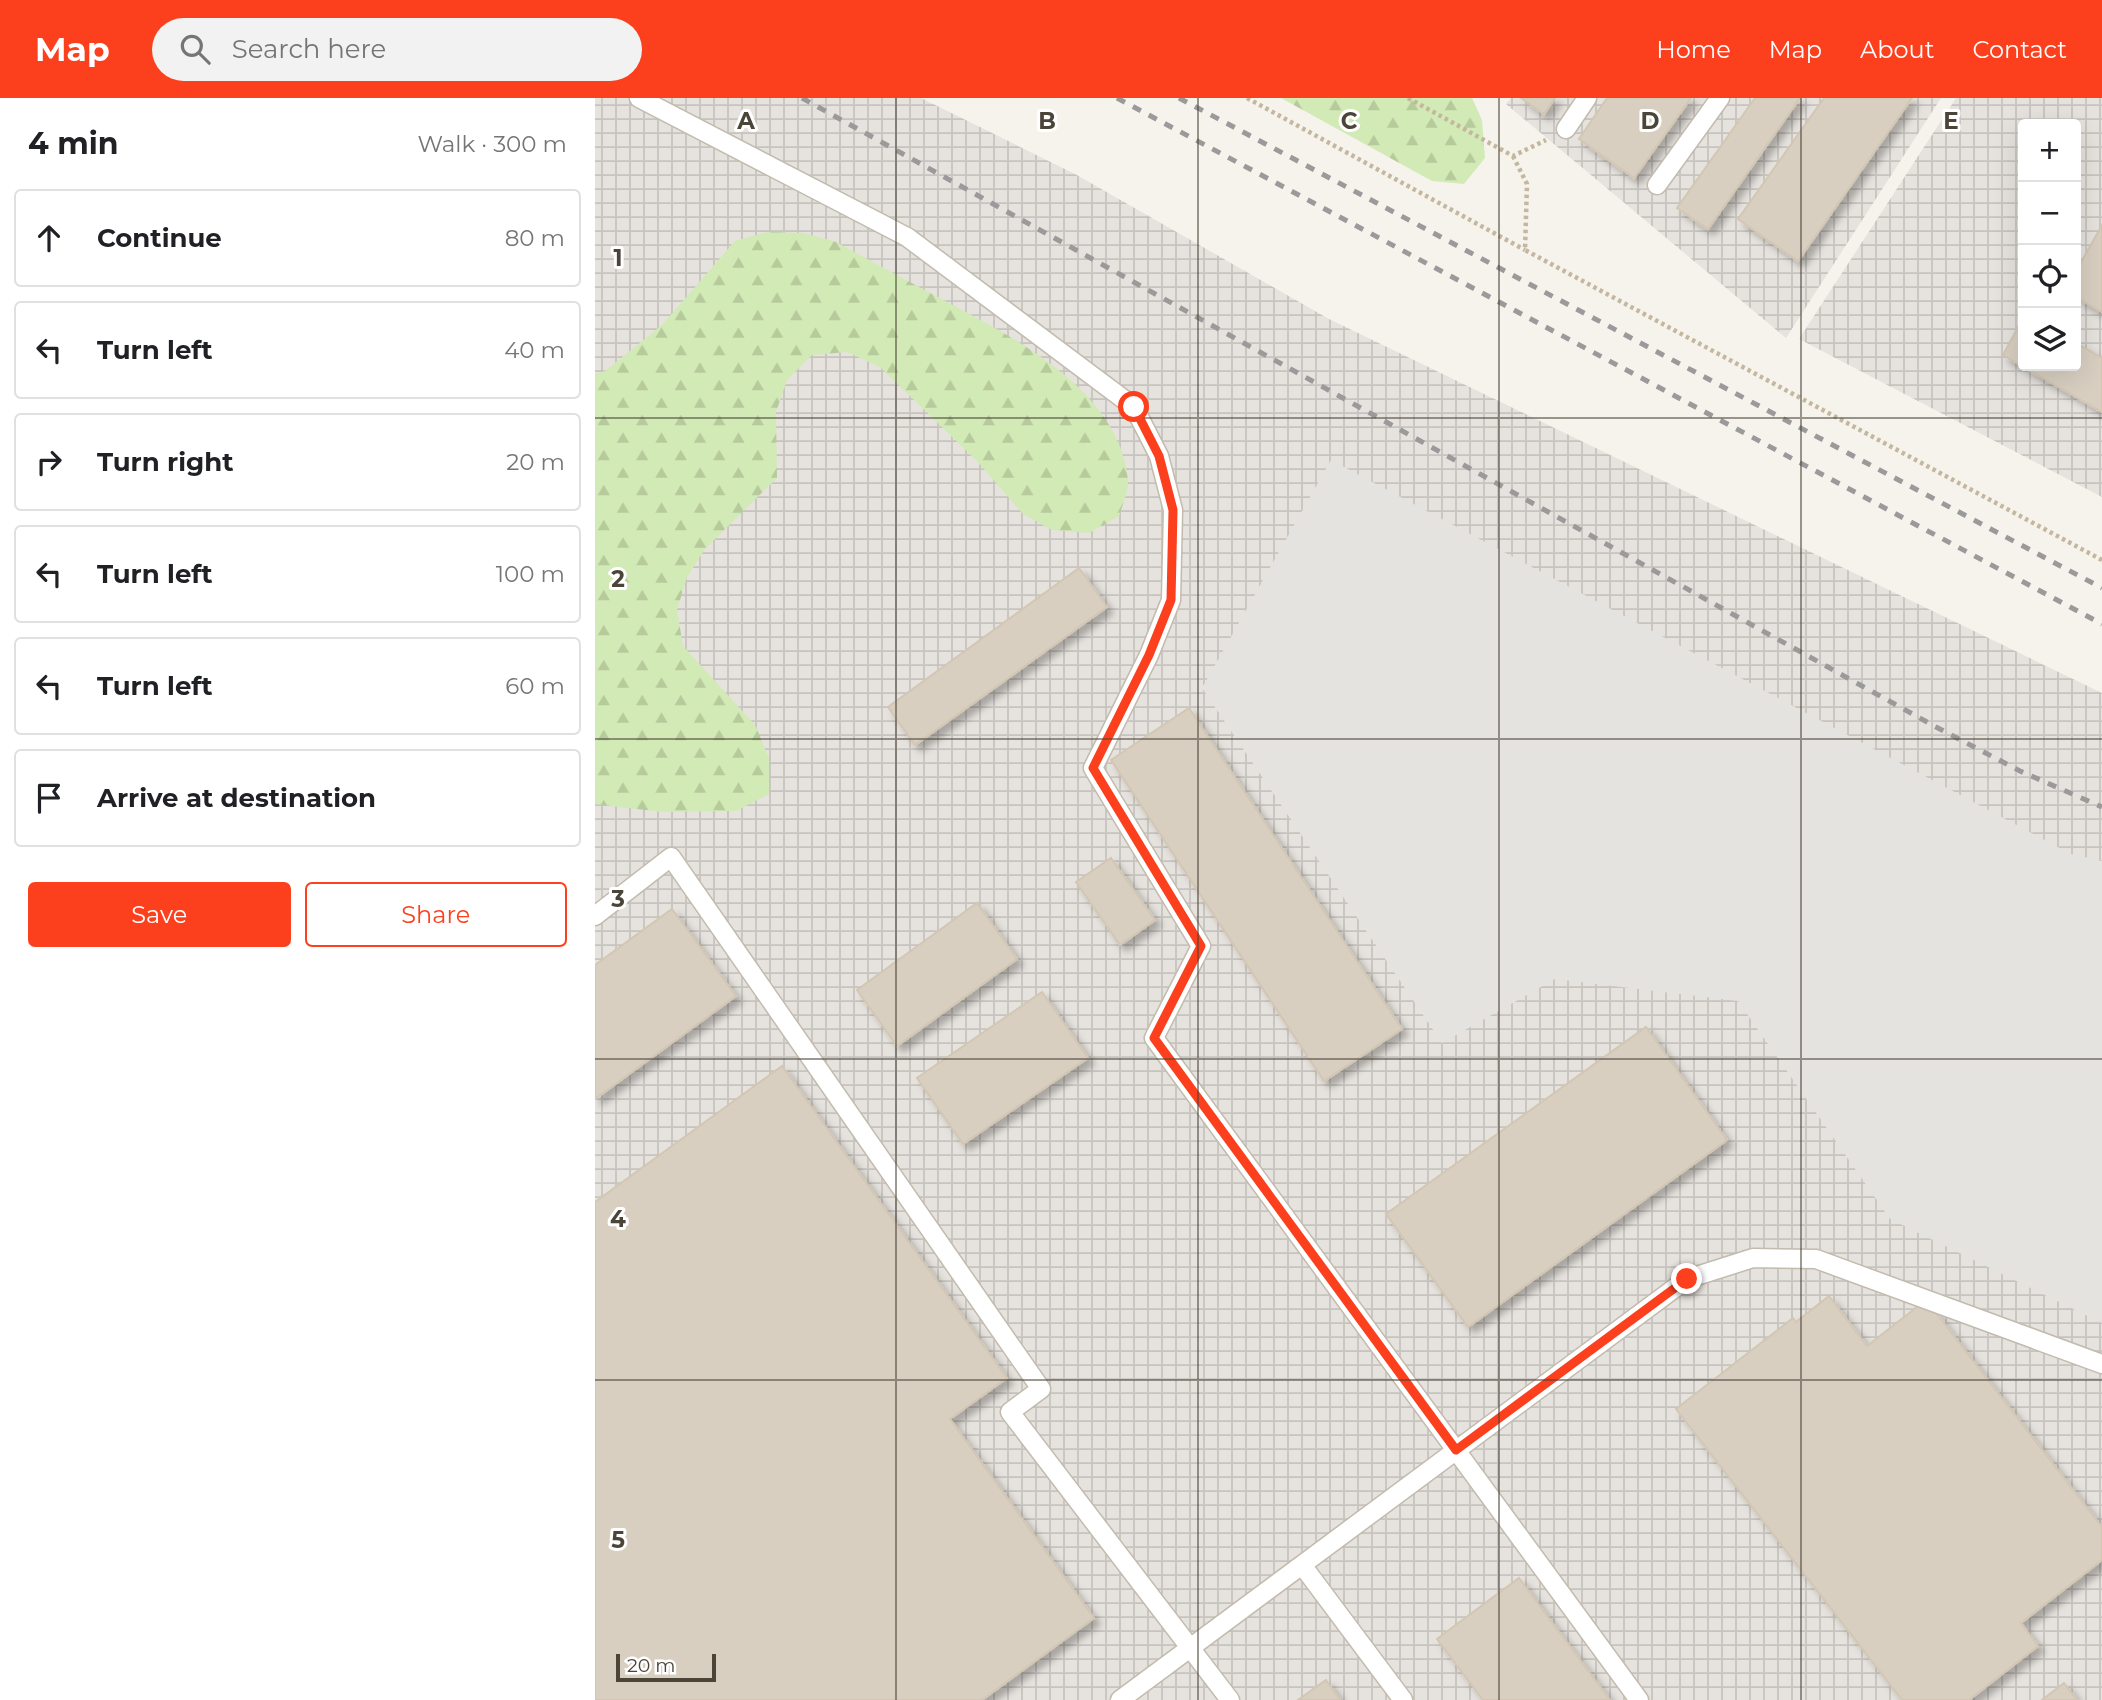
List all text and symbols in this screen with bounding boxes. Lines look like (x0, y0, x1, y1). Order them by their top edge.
search box (152, 18, 642, 81)
text: Map (35, 29, 110, 69)
icon: search (176, 30, 214, 68)
text: Search here (232, 33, 386, 65)
text: Home (1656, 35, 1731, 64)
text: Map (1769, 35, 1822, 64)
text: About (1860, 35, 1934, 64)
text: Contact (1972, 35, 2067, 64)
text: A (736, 107, 755, 135)
text: B (1038, 107, 1056, 135)
text: C (1341, 107, 1358, 135)
text: D (1641, 107, 1660, 135)
text: E (1943, 107, 1959, 135)
map controls (2018, 119, 2081, 371)
button: + (2018, 119, 2081, 182)
text: 4 min (28, 125, 118, 162)
text: Walk · 300 m (417, 130, 567, 158)
button: − (2018, 182, 2081, 245)
icon: ahead (30, 219, 68, 257)
text: Continue (97, 222, 222, 254)
text: 80 m (505, 224, 565, 252)
text: 1 (613, 244, 623, 272)
button: locate (2018, 245, 2081, 308)
button: layers (2018, 308, 2081, 371)
icon: left (30, 331, 68, 369)
text: Turn left (97, 334, 213, 366)
text: 40 m (504, 336, 565, 364)
route start (1118, 391, 1149, 422)
icon: right (30, 443, 68, 481)
text: Turn right (97, 446, 233, 478)
text: 20 m (506, 448, 565, 476)
icon: left (30, 555, 68, 593)
text: Turn left (97, 558, 213, 590)
text: 100 m (496, 560, 565, 588)
text: 2 (611, 565, 625, 593)
icon: left (30, 667, 68, 705)
text: Turn left (97, 670, 213, 702)
text: 60 m (505, 672, 565, 700)
icon: arrive (30, 779, 68, 817)
text: Arrive at destination (97, 782, 376, 814)
button: Save (28, 882, 291, 947)
button: Share (305, 882, 567, 947)
text: 3 (610, 885, 625, 913)
text: 4 (610, 1205, 626, 1233)
route end (1671, 1263, 1702, 1294)
text: 5 (611, 1526, 625, 1554)
scale bar (616, 1651, 716, 1683)
text: 20 m (627, 1654, 675, 1677)

